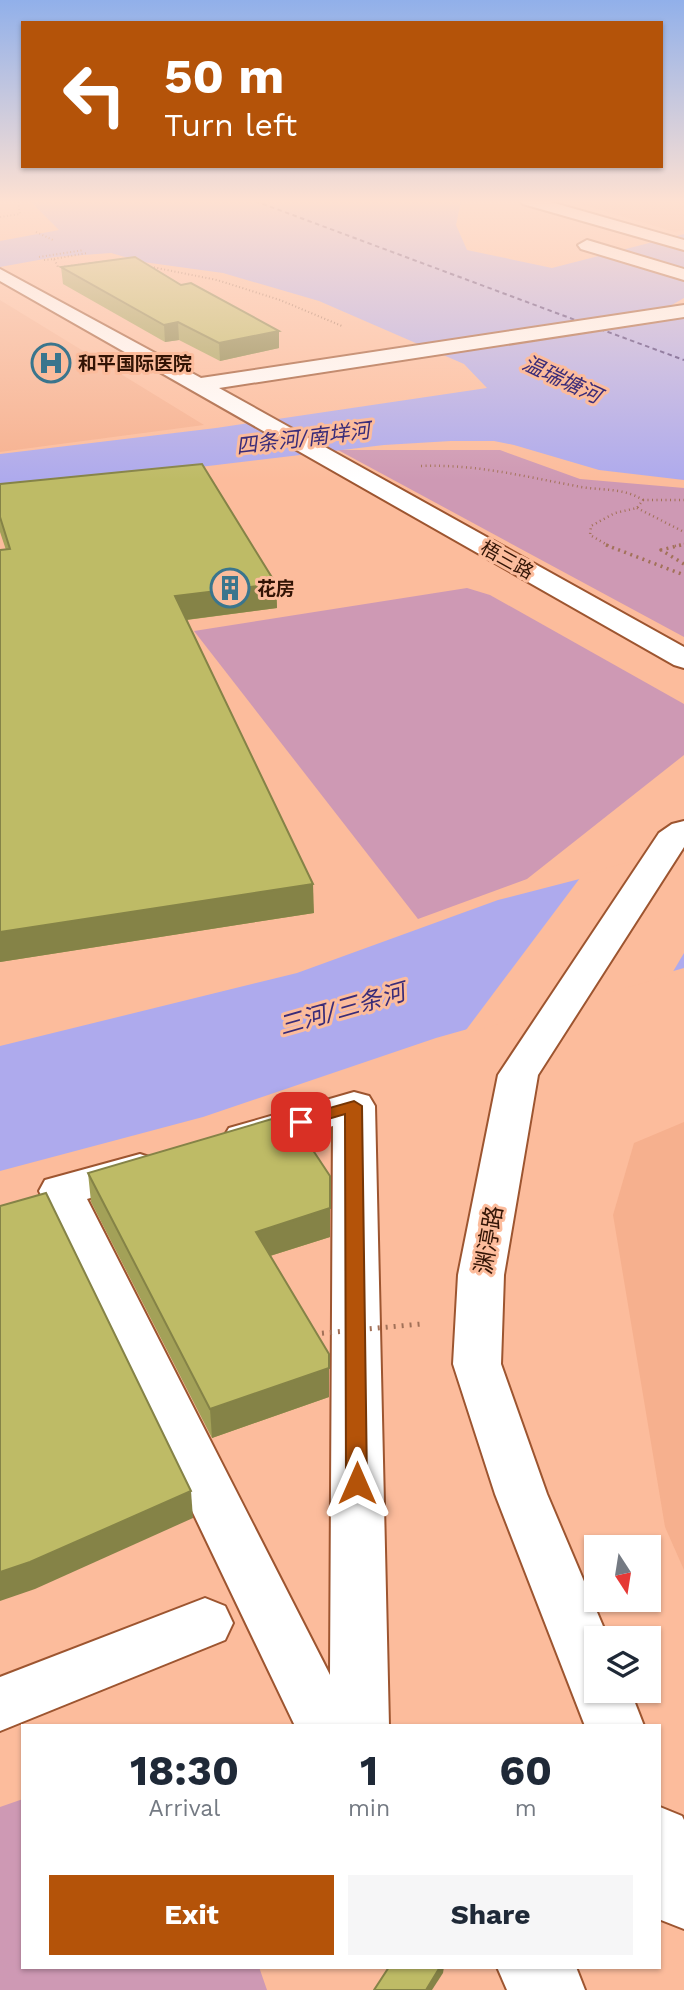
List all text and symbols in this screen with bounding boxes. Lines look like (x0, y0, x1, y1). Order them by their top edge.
text: 50 m (164, 47, 284, 105)
icon: left (49, 49, 140, 140)
text: Turn left (164, 106, 297, 144)
hospital icon: 和平国际医院 (30, 342, 72, 384)
water label: 温瑞塘河 (519, 350, 609, 410)
place label: 和平国际医院 (78, 352, 192, 375)
water label: 四条河/南垟河 (235, 417, 375, 459)
street label: 梧三路 (476, 536, 538, 584)
building icon: 花房 (209, 567, 251, 609)
place label: 花房 (257, 577, 295, 600)
water label: 三河/三条河 (276, 977, 412, 1040)
pin (271, 1092, 331, 1152)
icon: arrive (282, 1103, 320, 1141)
street label: 渊渟路 (470, 1204, 508, 1276)
position arrow (320, 1446, 394, 1520)
north arrow (584, 1535, 662, 1612)
map controls (584, 1535, 661, 1703)
button: layers (584, 1626, 661, 1703)
text: 18:30 (130, 1746, 239, 1795)
text: 1 (360, 1746, 378, 1795)
text: 60 (499, 1746, 552, 1795)
text: Arrival (149, 1795, 220, 1822)
text: min (348, 1795, 390, 1822)
text: m (515, 1795, 537, 1822)
button: Exit (49, 1875, 334, 1955)
button: Share (348, 1875, 633, 1955)

